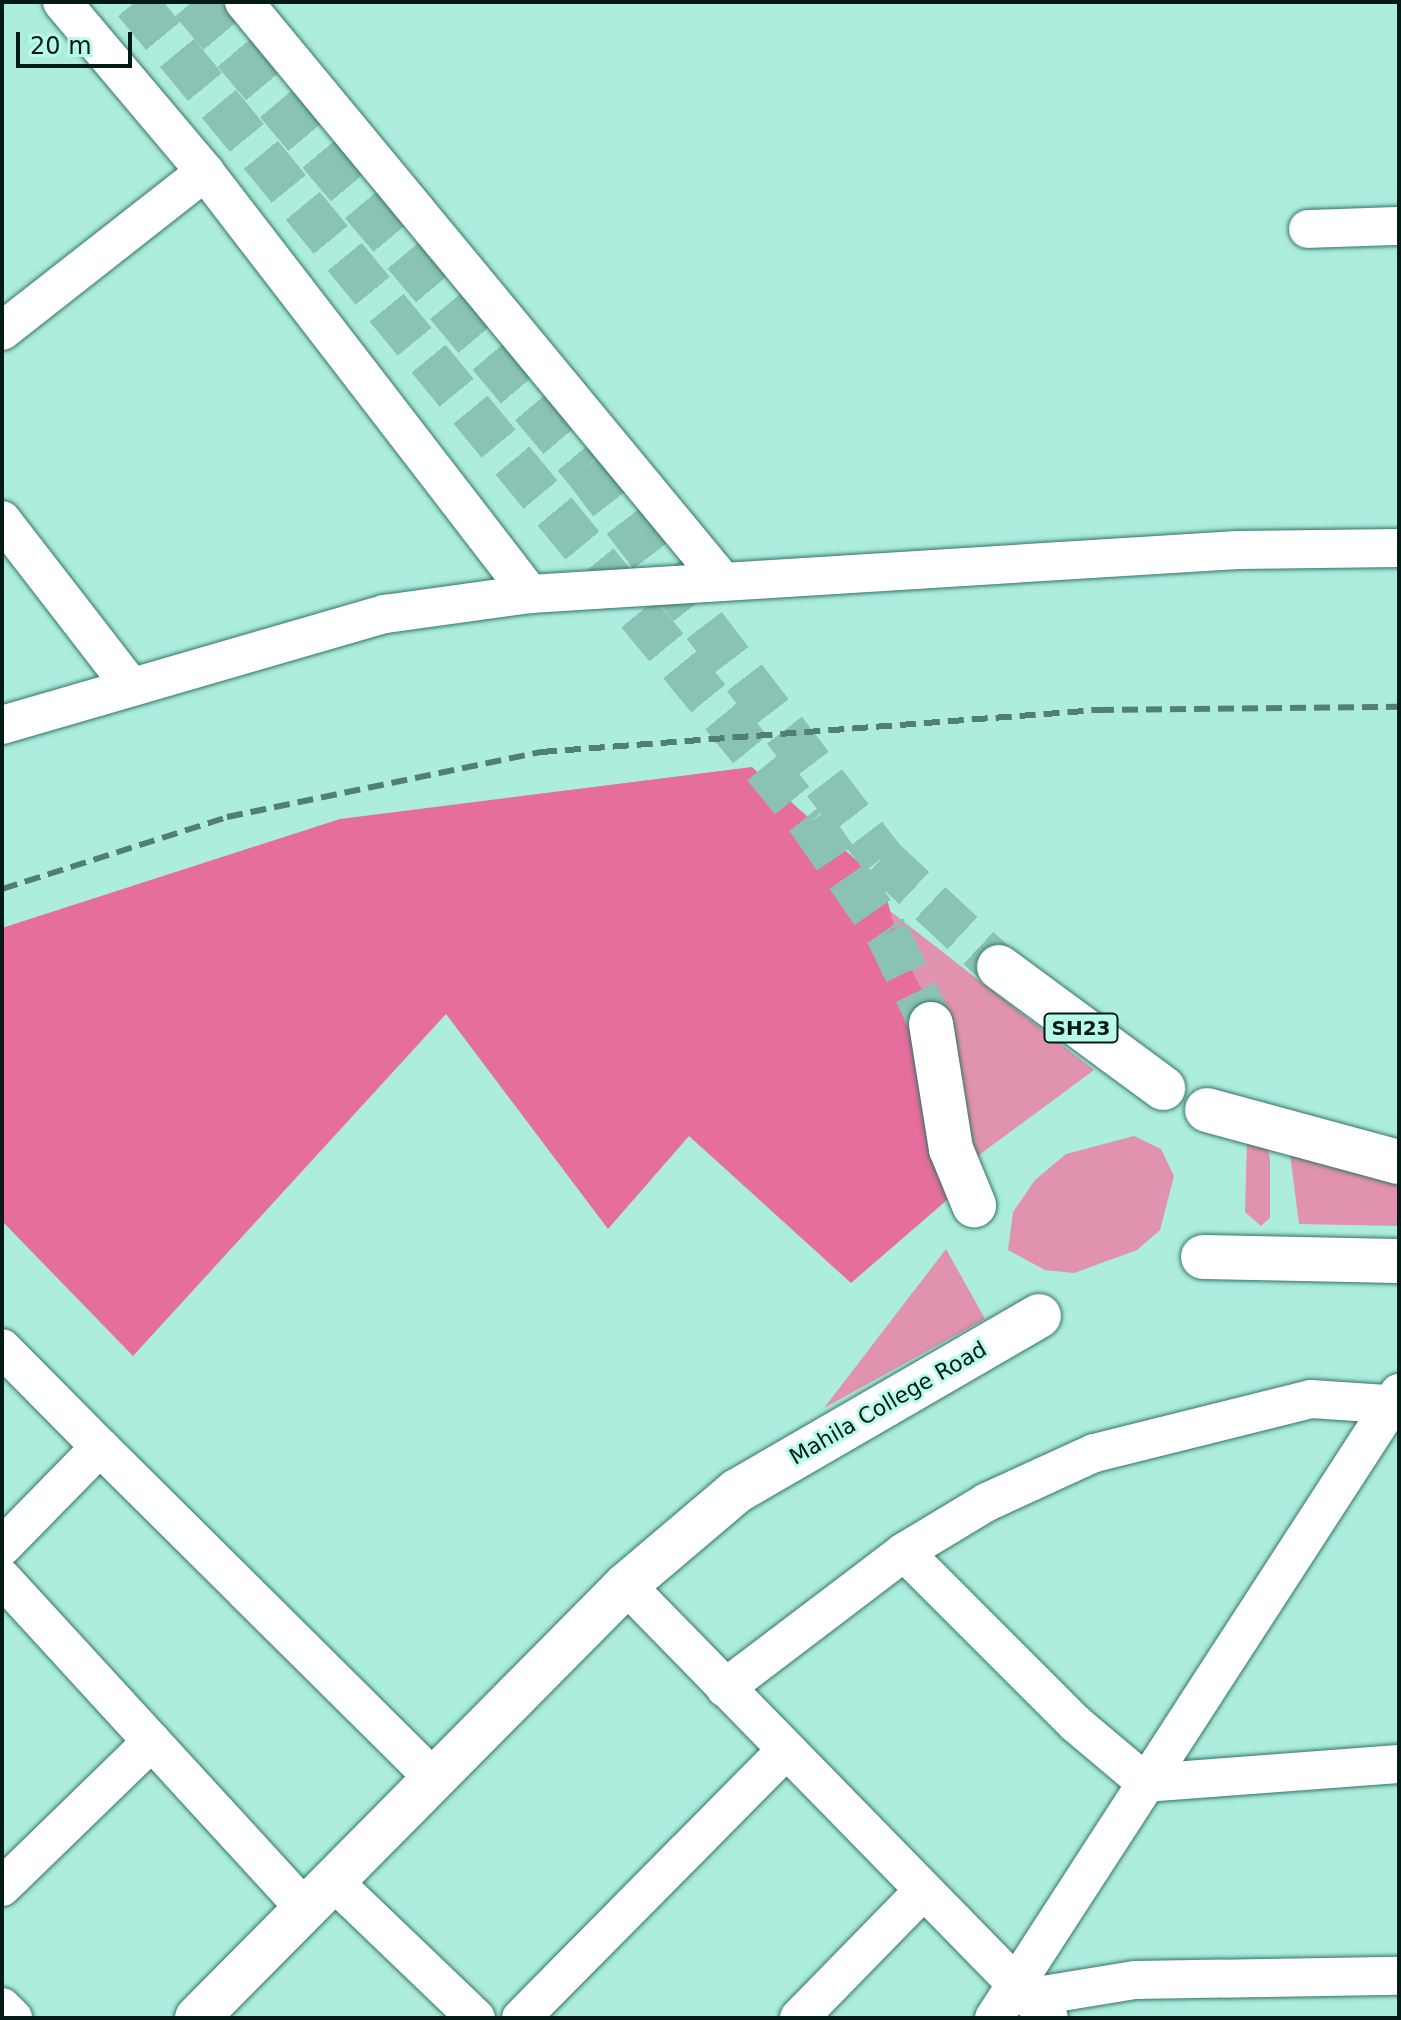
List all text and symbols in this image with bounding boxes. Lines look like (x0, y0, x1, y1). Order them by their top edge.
scale bar (20, 16, 136, 66)
text: 20 m (30, 32, 92, 60)
road number: SH23 (1043, 1012, 1119, 1044)
street label: Mahila College Road (785, 1336, 991, 1470)

